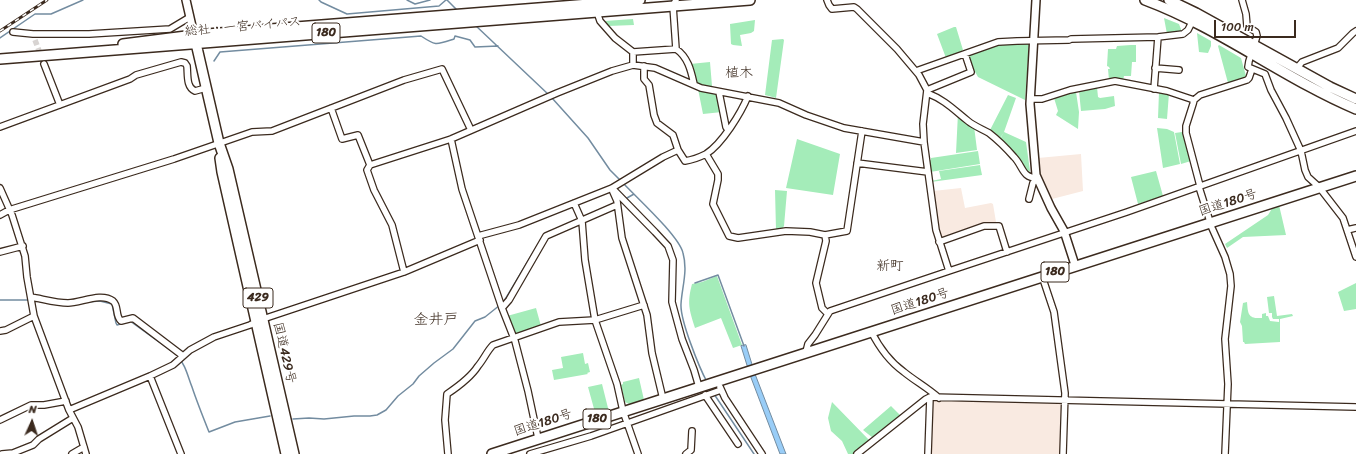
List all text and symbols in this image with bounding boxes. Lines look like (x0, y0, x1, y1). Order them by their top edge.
scale bar (1216, 12, 1298, 38)
street label: 総社・一宮バイパス (184, 14, 302, 40)
text: 100 m (1221, 16, 1254, 38)
road number: 180 (312, 23, 340, 43)
district label: 植木 (725, 65, 753, 81)
street label: 国道180号 (1197, 186, 1259, 220)
district label: 新町 (876, 258, 904, 274)
road number: 180 (1041, 262, 1069, 282)
street label: 国道180号 (889, 285, 951, 319)
road number: 429 (243, 288, 273, 308)
district label: 金井戸 (414, 311, 458, 329)
street label: 国道429号 (269, 321, 299, 385)
text: N (28, 400, 37, 419)
north arrow (12, 402, 52, 442)
street label: 国道180号 (512, 406, 574, 440)
road number: 180 (583, 409, 611, 429)

